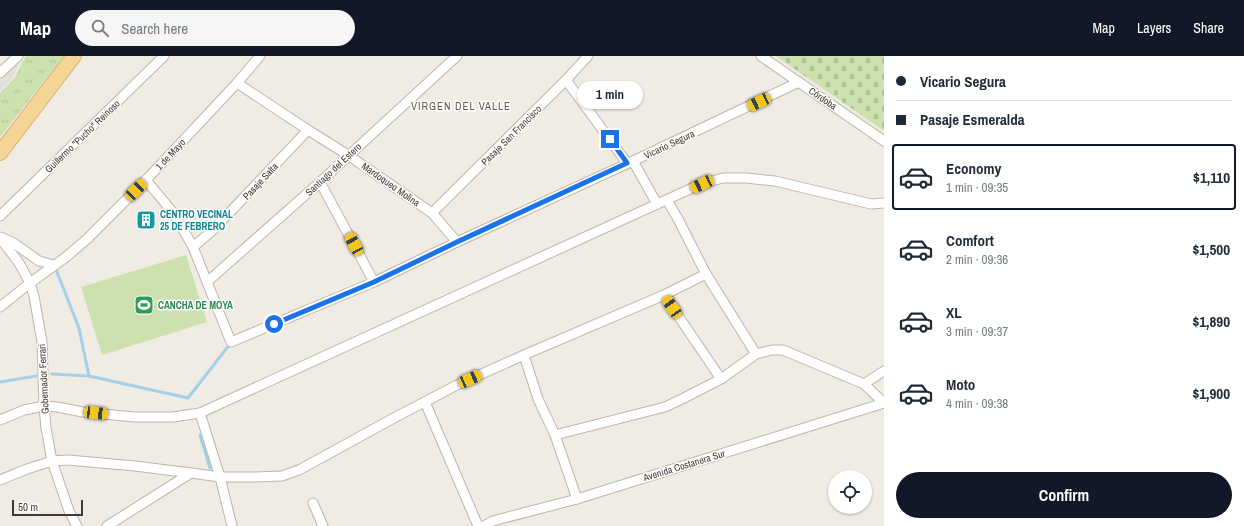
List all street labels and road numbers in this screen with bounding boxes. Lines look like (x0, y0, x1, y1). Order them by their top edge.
street label: Córdoba (806, 84, 840, 113)
street label: Guillermo "Pucho" Reinoso (42, 97, 123, 176)
street label: Pasaje San Francisco (478, 102, 545, 168)
street label: Vicario Segura (642, 127, 697, 162)
street label: 1 de Mayo (153, 136, 188, 173)
street label: Santiago del Estero (303, 140, 364, 199)
street label: Mardoqueo Molina (359, 159, 423, 210)
street label: Pasaje Salta (240, 160, 281, 203)
street label: Gobernador Ferrari (35, 344, 52, 414)
street label: Avenida Costanera Sur (641, 447, 727, 484)

